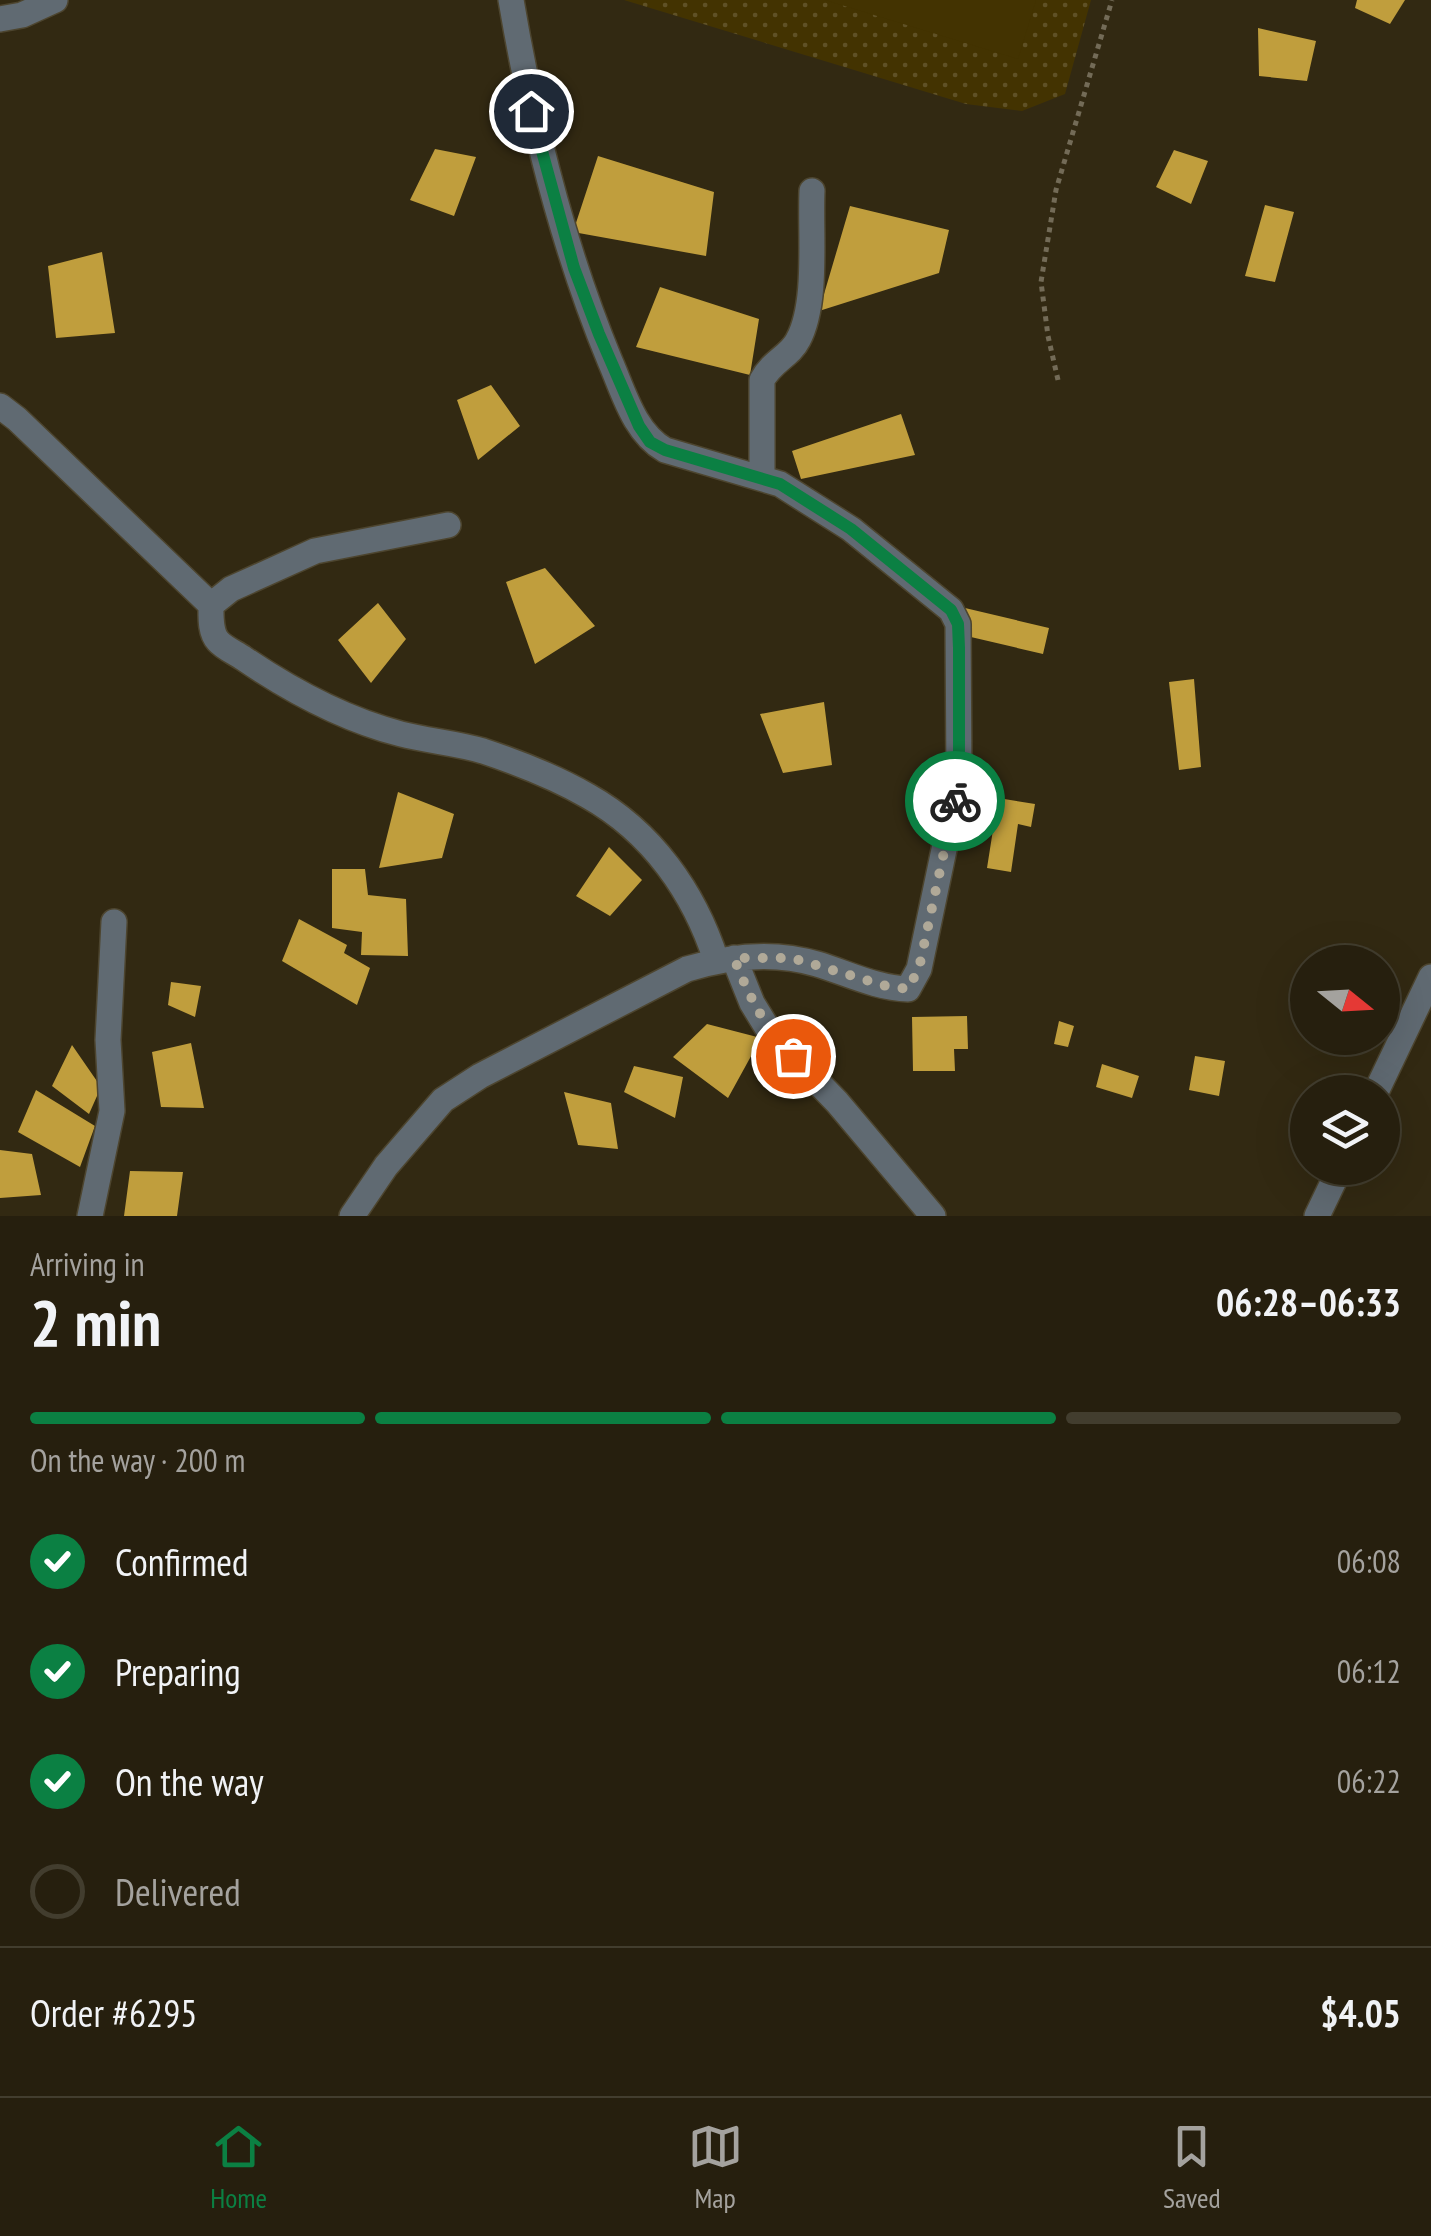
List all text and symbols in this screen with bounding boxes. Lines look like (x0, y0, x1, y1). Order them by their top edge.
pin (489, 69, 574, 154)
icon: home (504, 84, 559, 139)
courier (905, 751, 1005, 851)
icon: bike (928, 774, 983, 829)
north arrow (1290, 945, 1400, 1055)
map controls (1290, 945, 1400, 1185)
pin (751, 1014, 836, 1099)
icon: bag (766, 1029, 821, 1084)
button: layers (1290, 1075, 1400, 1185)
text: Arriving in (30, 1243, 145, 1285)
text: 06:28–06:33 (1216, 1277, 1401, 1326)
text: 2 min (30, 1280, 161, 1364)
text: On the way · 200 m (30, 1439, 245, 1481)
icon: check (30, 1534, 85, 1589)
text: Confirmed (115, 1537, 248, 1586)
text: 06:08 (1337, 1540, 1401, 1582)
icon: check (30, 1644, 85, 1699)
text: Preparing (115, 1647, 241, 1696)
text: 06:12 (1337, 1650, 1401, 1692)
icon: check (30, 1754, 85, 1809)
text: On the way (115, 1757, 263, 1806)
text: 06:22 (1337, 1760, 1401, 1802)
text: Delivered (115, 1867, 241, 1916)
text: Order #6295 (30, 1988, 197, 2037)
text: $4.05 (1320, 1988, 1401, 2037)
tab: Home (210, 2119, 267, 2216)
tab: Map (688, 2119, 743, 2216)
tab: Saved (1163, 2119, 1221, 2216)

